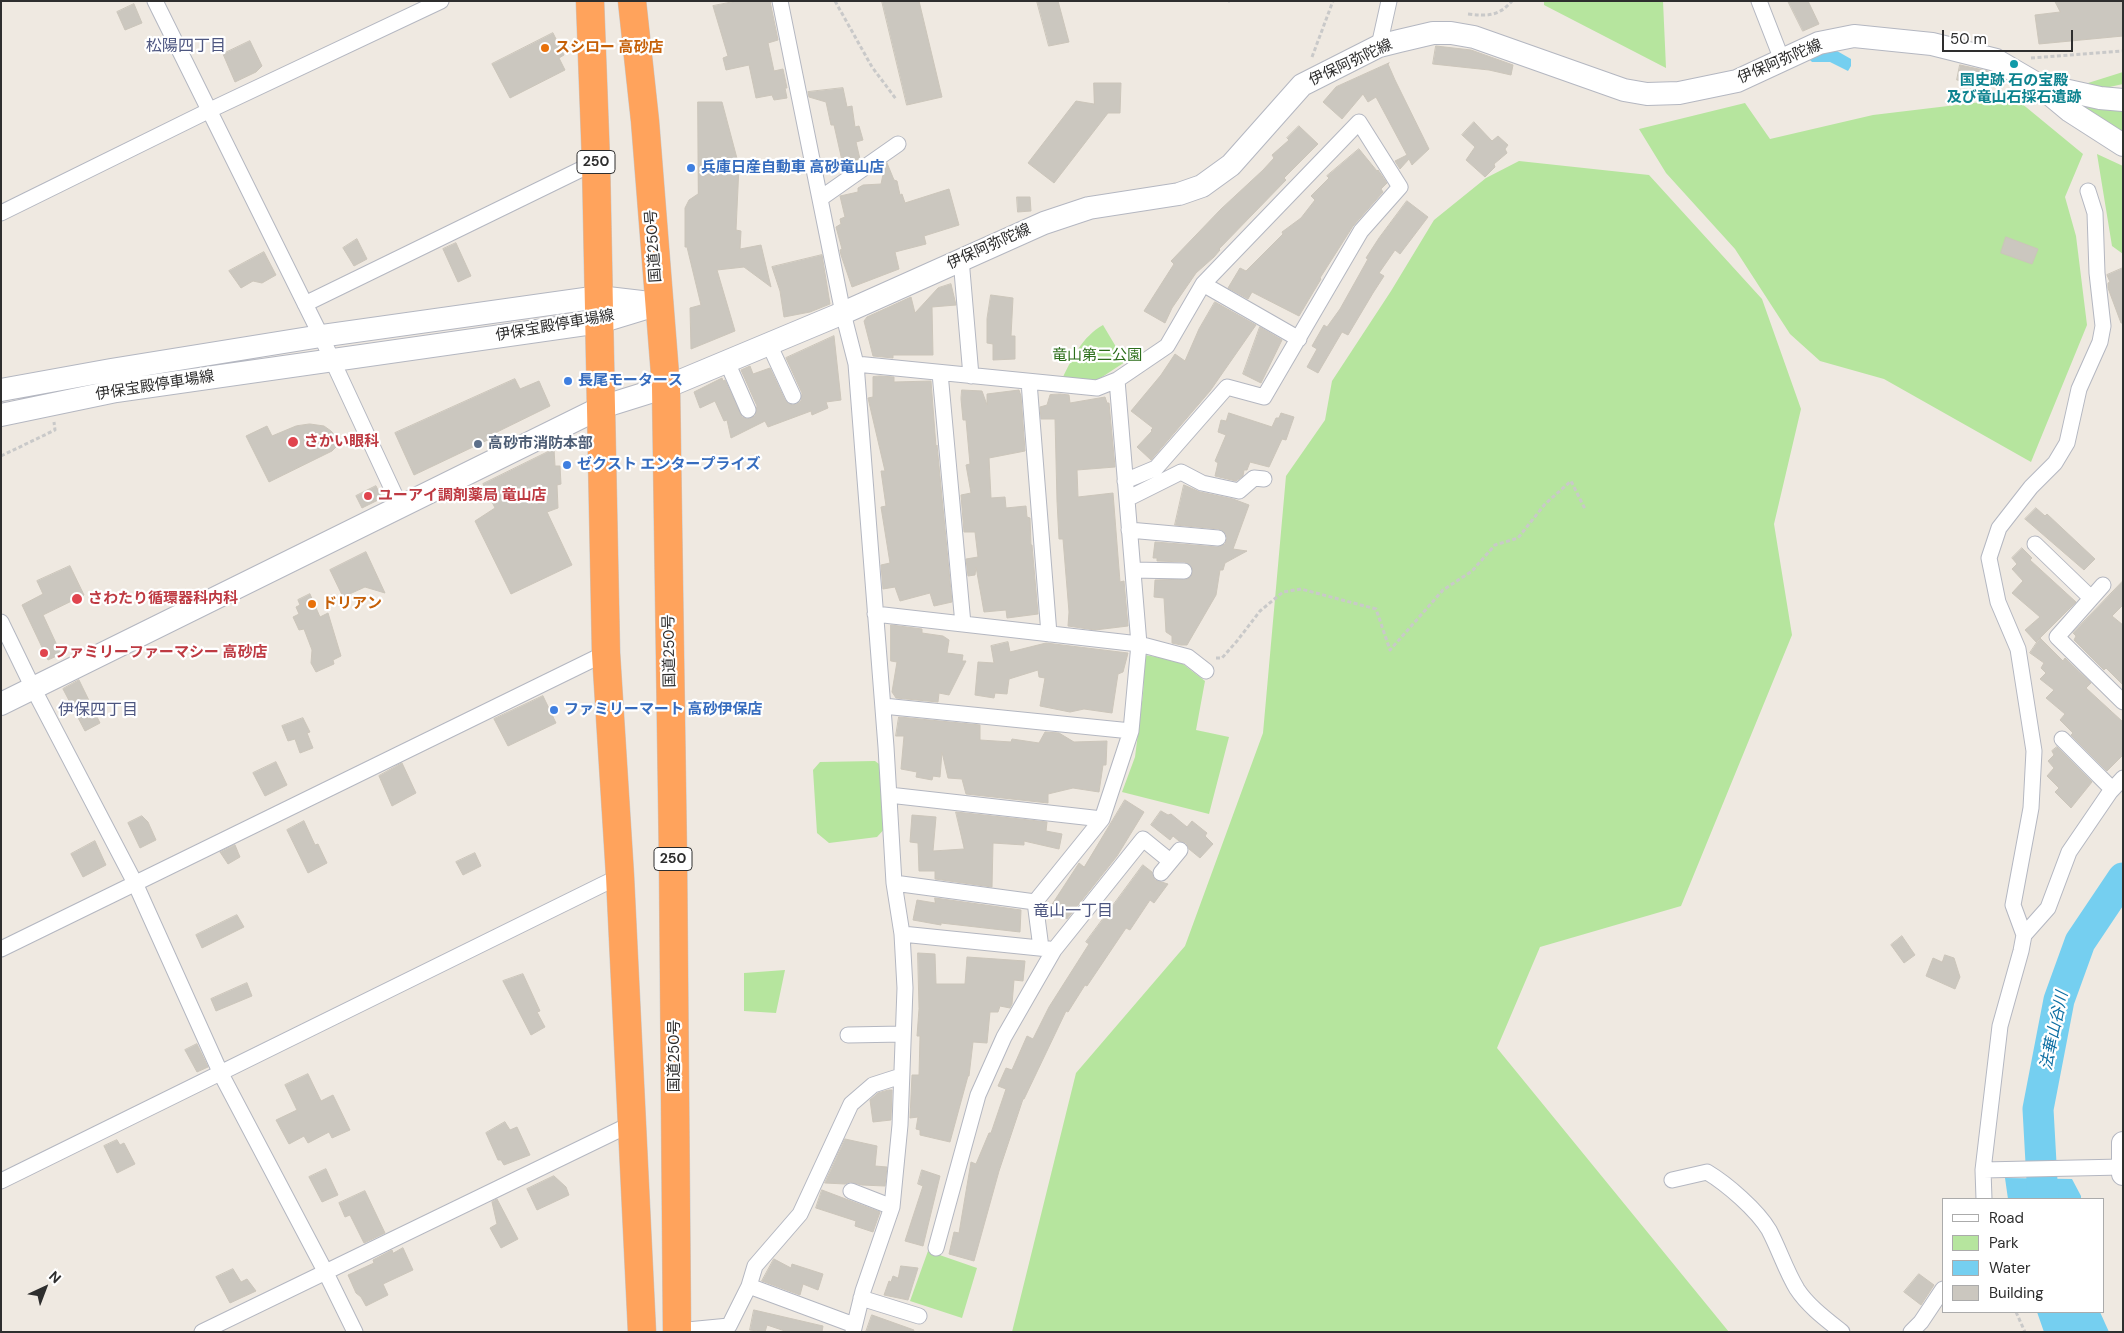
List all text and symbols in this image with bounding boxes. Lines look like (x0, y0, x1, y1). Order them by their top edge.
scale bar (1944, 20, 2075, 52)
text: 50 m (1950, 29, 1987, 49)
street label: 伊保阿弥陀線 (1306, 36, 1396, 90)
street label: 伊保阿弥陀線 (1735, 36, 1825, 88)
district label: 松陽四丁目 (146, 37, 226, 57)
place label: スシロー 高砂店 (555, 39, 664, 57)
marker: スシロー 高砂店 (539, 42, 551, 54)
marker: 国史跡 石の宝殿 及び竜山石採石遺跡 (2008, 58, 2020, 70)
place label: 国史跡 石の宝殿 及び竜山石採石遺跡 (1947, 72, 2081, 107)
road number: 250 (577, 150, 615, 173)
place label: 兵庫日産自動車 高砂竜山店 (701, 159, 885, 177)
marker: 兵庫日産自動車 高砂竜山店 (685, 162, 697, 174)
street label: 国道250号 (642, 209, 666, 283)
street label: 伊保阿弥陀線 (944, 220, 1034, 274)
street label: 伊保宝殿停車場線 (494, 307, 616, 345)
park label: 竜山第二公園 (1052, 347, 1142, 365)
street label: 伊保宝殿停車場線 (94, 368, 216, 404)
place label: 長尾モータース (578, 372, 683, 390)
marker: 長尾モータース (562, 375, 574, 387)
place label: さかい眼科 (304, 433, 379, 451)
marker: さかい眼科 (286, 435, 300, 449)
place label: 高砂市消防本部 (488, 435, 593, 453)
marker: 高砂市消防本部 (472, 438, 484, 450)
place label: ゼクスト エンタープライズ (577, 456, 761, 474)
marker: ゼクスト エンタープライズ (561, 459, 573, 471)
place label: ユーアイ調剤薬局 竜山店 (378, 487, 547, 505)
marker: ユーアイ調剤薬局 竜山店 (362, 490, 374, 502)
place label: さわたり循環器科内科 (88, 590, 238, 608)
marker: さわたり循環器科内科 (70, 592, 84, 606)
place label: ドリアン (322, 595, 382, 613)
marker: ドリアン (306, 598, 318, 610)
street label: 国道250号 (660, 614, 680, 688)
place label: ファミリーファーマシー 高砂店 (54, 644, 268, 662)
marker: ファミリーファーマシー 高砂店 (38, 647, 50, 659)
district label: 伊保四丁目 (58, 701, 138, 721)
place label: ファミリーマート 高砂伊保店 (564, 701, 763, 719)
marker: ファミリーマート 高砂伊保店 (548, 704, 560, 716)
road number: 250 (654, 848, 692, 871)
district label: 竜山一丁目 (1033, 902, 1113, 922)
water label: 法華山谷川 (2037, 990, 2073, 1072)
street label: 国道250号 (666, 1019, 684, 1093)
legend (1942, 1198, 2104, 1313)
text: Road (1989, 1208, 2024, 1228)
text: Park (1989, 1233, 2019, 1253)
text: Water (1989, 1258, 2030, 1278)
north arrow (20, 1263, 70, 1313)
text: N (45, 1267, 65, 1287)
text: Building (1989, 1283, 2044, 1303)

